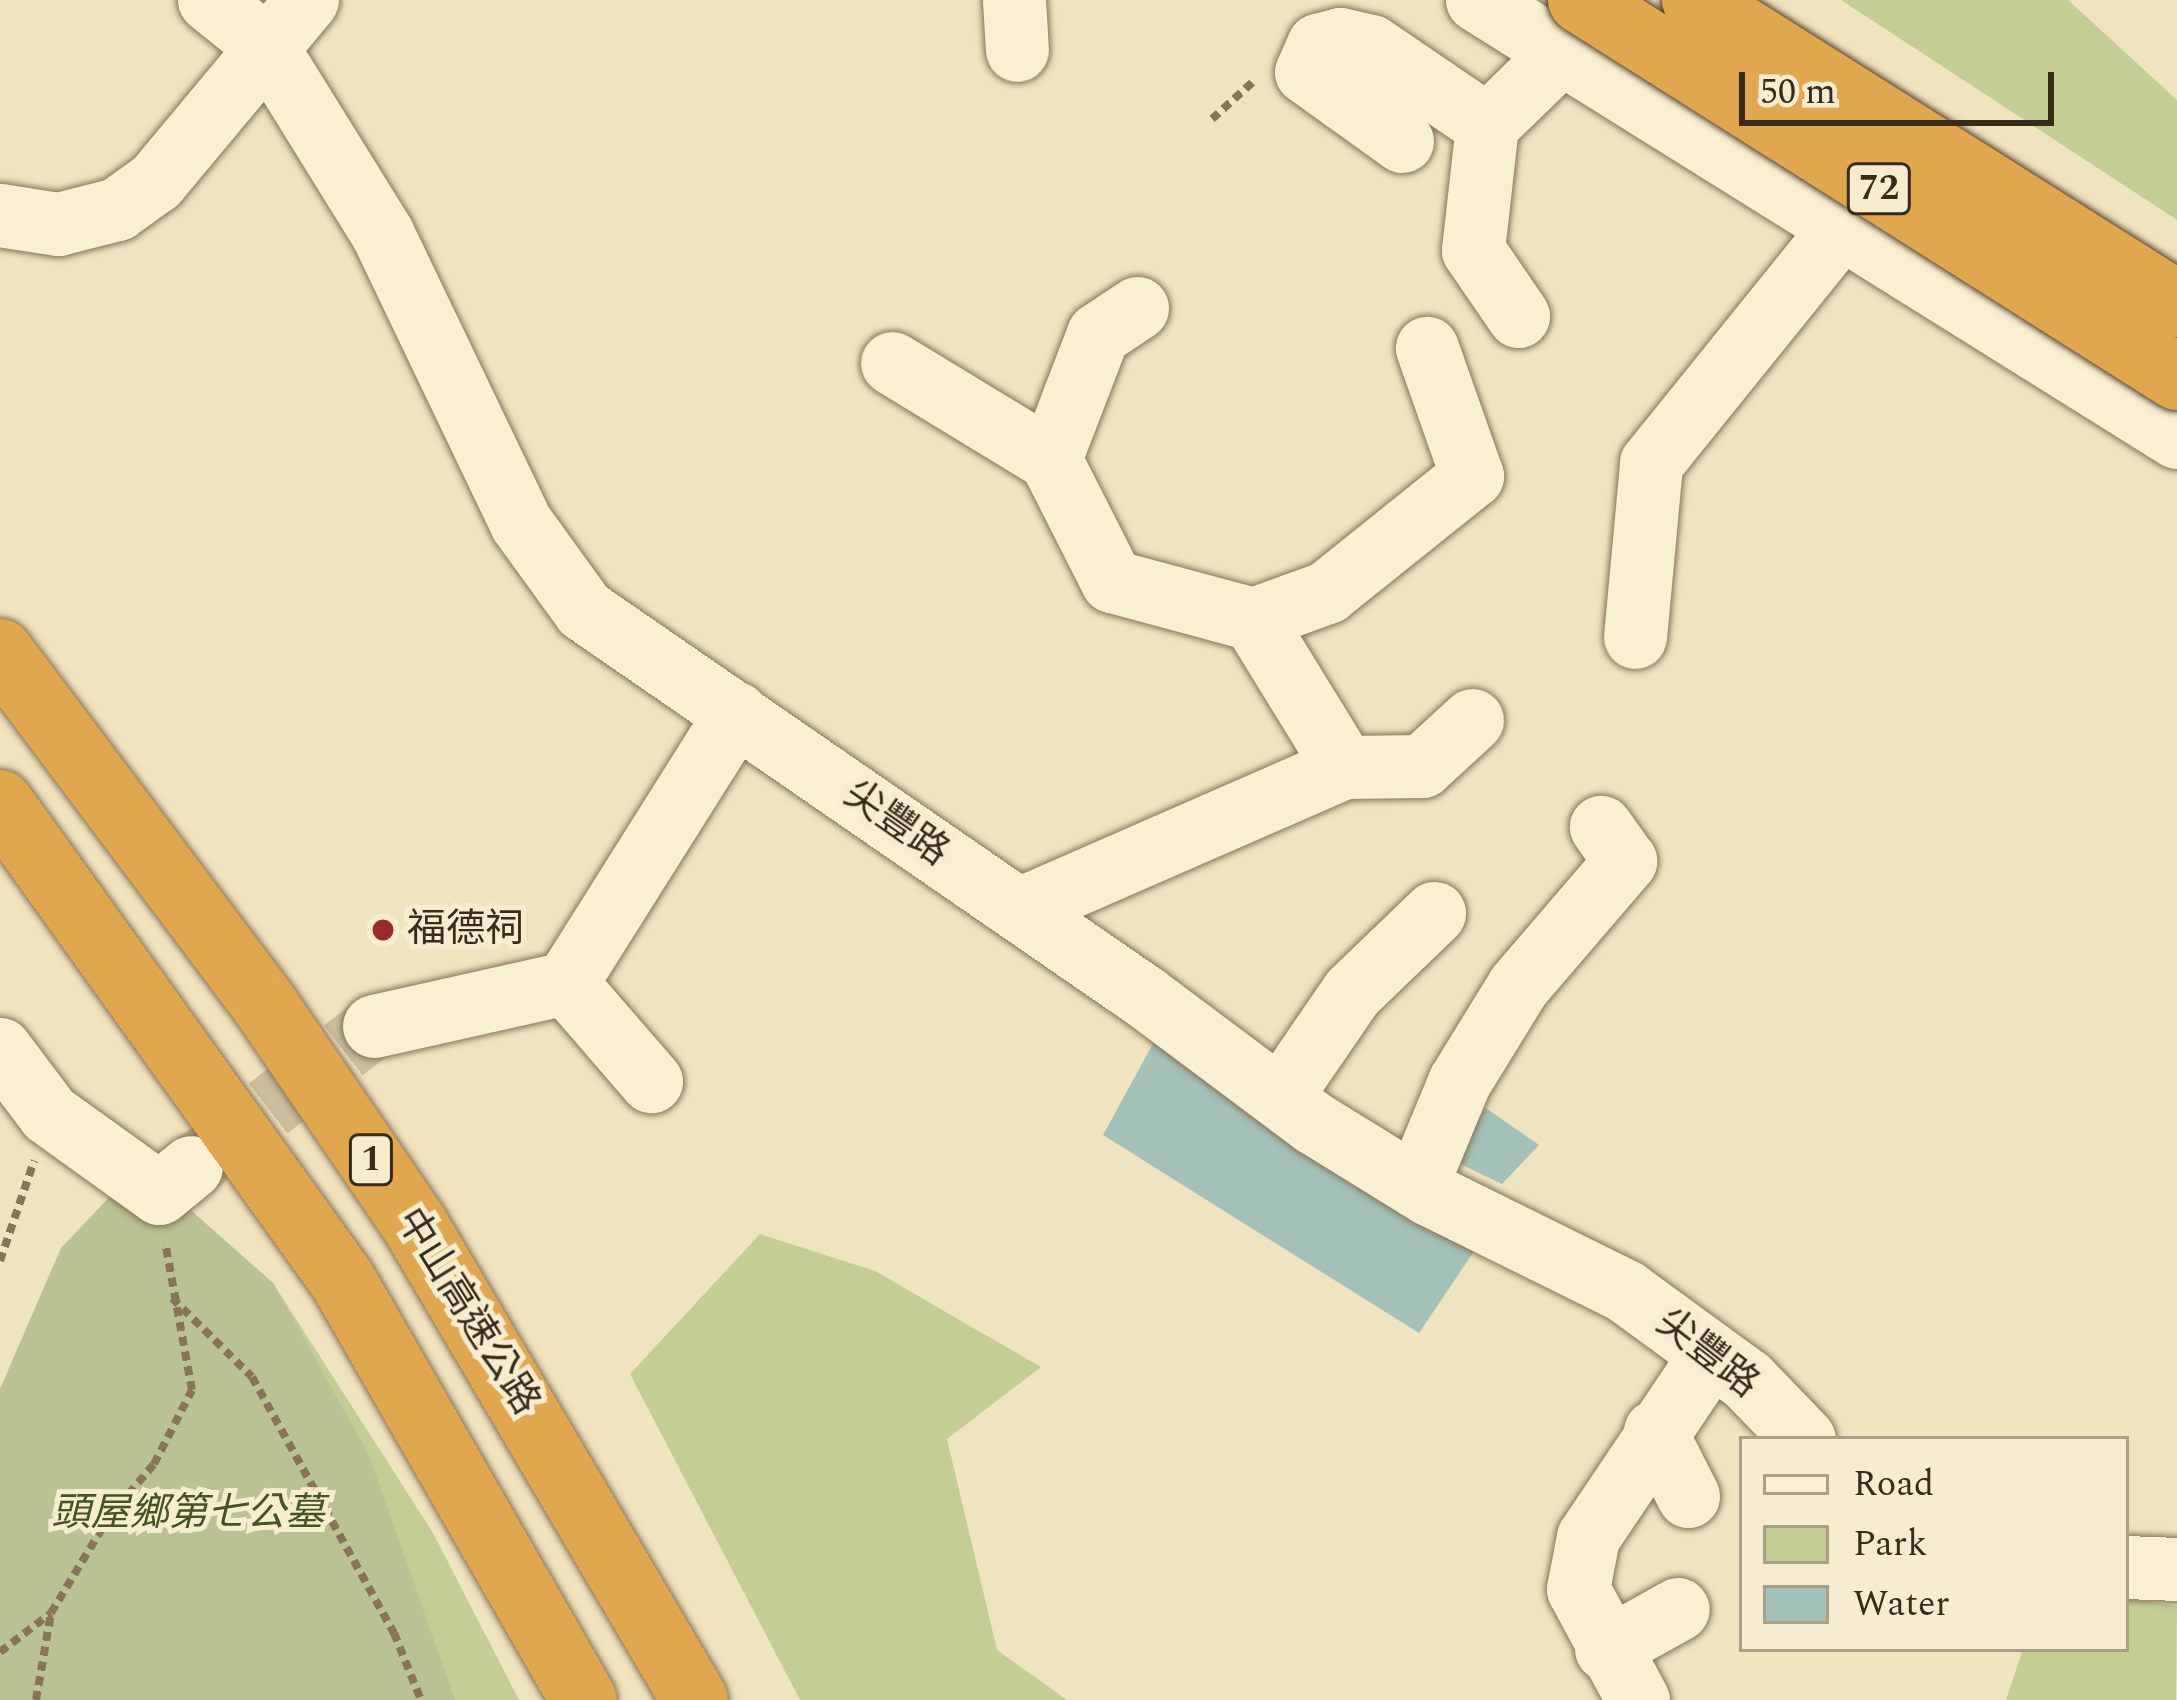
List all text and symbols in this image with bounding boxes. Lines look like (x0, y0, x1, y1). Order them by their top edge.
scale bar (1745, 48, 2060, 122)
text: 50 m (1760, 65, 1836, 120)
road number: 72 (1846, 159, 1912, 219)
street label: 尖豐路 (835, 771, 957, 877)
place label: 福德祠 (407, 907, 524, 953)
marker: 福德祠 (370, 917, 396, 943)
road number: 1 (347, 1130, 395, 1190)
street label: 中山高速公路 (385, 1200, 549, 1424)
street label: 尖豐路 (1646, 1300, 1768, 1408)
legend (1739, 1436, 2129, 1652)
text: Road (1853, 1457, 1934, 1512)
park label: 頭屋鄉第七公墓 (52, 1491, 324, 1537)
text: Park (1853, 1517, 1927, 1572)
text: Water (1853, 1577, 1950, 1632)

